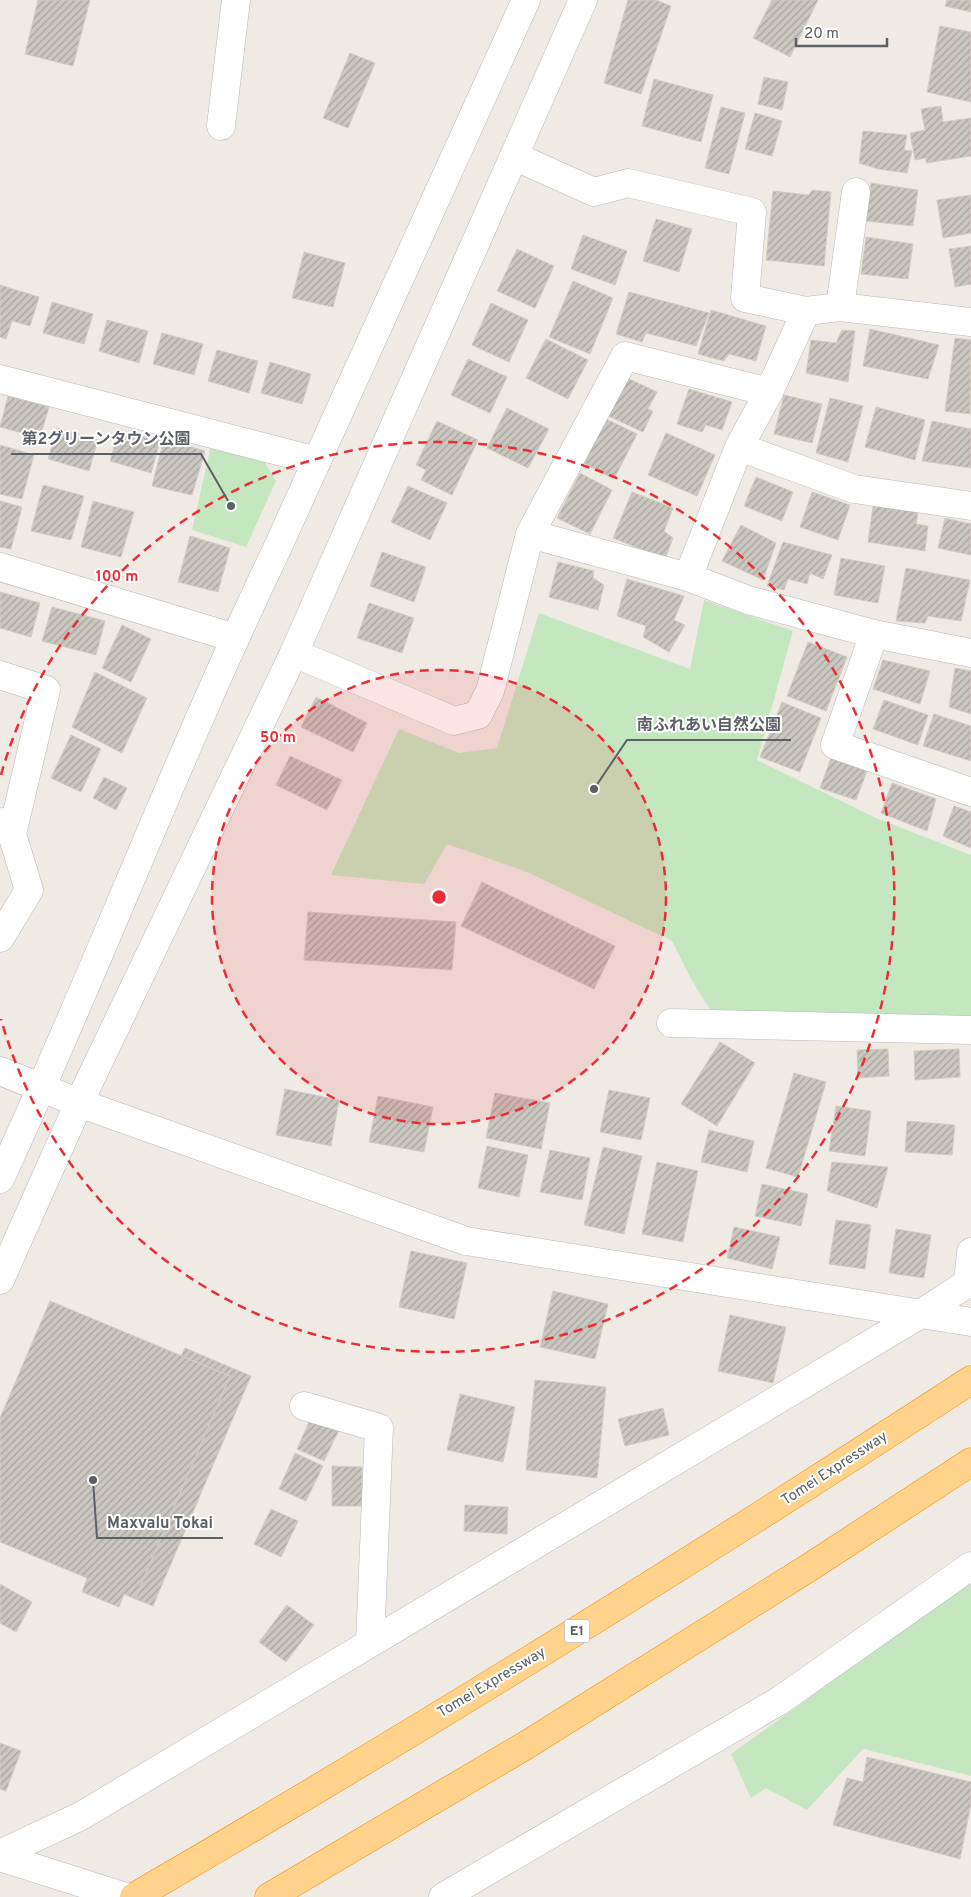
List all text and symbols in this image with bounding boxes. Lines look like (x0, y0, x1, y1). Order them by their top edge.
scale bar (796, 15, 887, 47)
text: 20 m (804, 25, 839, 44)
callout: 第2グリーンタウン公園 (11, 423, 201, 454)
text: 第2グリーンタウン公園 (22, 429, 190, 450)
text: 100 m (96, 568, 138, 587)
callout: 南ふれあい自然公園 (627, 709, 791, 740)
text: 南ふれあい自然公園 (637, 715, 781, 736)
text: 50 m (260, 729, 296, 748)
centre of rings (430, 888, 448, 906)
street label: Tomei Expressway (778, 1428, 892, 1510)
callout: Maxvalu Tokai (97, 1507, 223, 1538)
text: Maxvalu Tokai (107, 1514, 213, 1534)
road number: E1 (564, 1620, 590, 1642)
street label: Tomei Expressway (434, 1643, 550, 1723)

